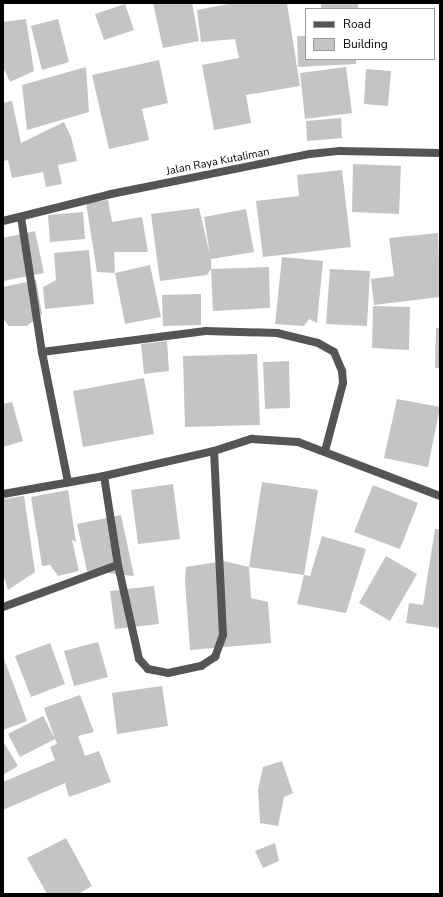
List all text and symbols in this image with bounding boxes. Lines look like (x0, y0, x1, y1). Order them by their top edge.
legend (305, 8, 435, 60)
text: Road (343, 16, 371, 32)
text: Building (343, 36, 388, 52)
street label: Jalan Raya Kutaliman (165, 146, 271, 178)

